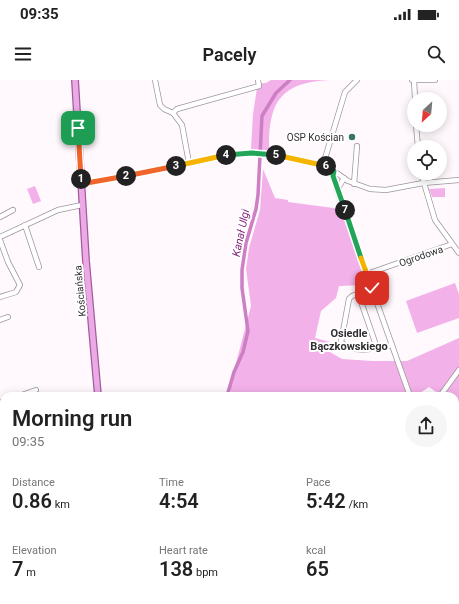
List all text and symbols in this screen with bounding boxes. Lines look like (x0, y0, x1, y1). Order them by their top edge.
text: 09:35 (20, 5, 59, 23)
icon: menu (12, 43, 34, 65)
icon: search (425, 43, 447, 65)
text: Pacely (203, 44, 256, 65)
north arrow (407, 92, 447, 132)
map controls (407, 92, 447, 180)
pin (61, 111, 95, 145)
icon: arrive (67, 117, 89, 139)
place label: OSP Kościan (287, 132, 344, 143)
marker: OSP Kościan (347, 132, 357, 142)
button: locate (407, 140, 447, 180)
pin: 4 (216, 145, 236, 165)
pin: 5 (266, 145, 286, 165)
text: 4 (223, 148, 229, 161)
text: 5 (273, 148, 279, 161)
pin: 3 (166, 156, 186, 176)
pin: 6 (316, 156, 336, 176)
text: 3 (173, 159, 179, 172)
text: 6 (323, 159, 329, 172)
pin: 2 (116, 166, 136, 186)
pin: 1 (71, 169, 91, 189)
text: 2 (123, 169, 129, 182)
text: 1 (78, 172, 84, 185)
pin: 7 (335, 200, 355, 220)
text: 7 (342, 203, 348, 216)
water label: Kanał Ulgi (230, 208, 252, 258)
street label: Ogrodowa (398, 243, 444, 269)
street label: Kościańska (72, 265, 88, 317)
pin (355, 271, 389, 305)
icon: check (361, 277, 383, 299)
district label: Osiedle Bączkowskiego (310, 327, 388, 353)
button: share (405, 405, 447, 447)
text: Morning run (12, 406, 132, 431)
text: 09:35 (12, 434, 44, 449)
text: Distance (12, 476, 55, 489)
text: Time (159, 476, 184, 489)
text: Pace (306, 476, 330, 489)
text: 0.86 (12, 489, 52, 513)
text: 4:54 (159, 489, 199, 513)
text: 5:42 (306, 489, 346, 513)
text: km (52, 498, 70, 511)
text: /km (346, 498, 368, 511)
text: Elevation (12, 544, 57, 557)
text: Heart rate (159, 544, 208, 557)
text: kcal (306, 544, 326, 557)
text: 7 (12, 557, 23, 581)
text: 138 (159, 557, 193, 581)
text: 65 (306, 557, 329, 581)
text: m (23, 566, 36, 579)
text: bpm (193, 566, 218, 579)

